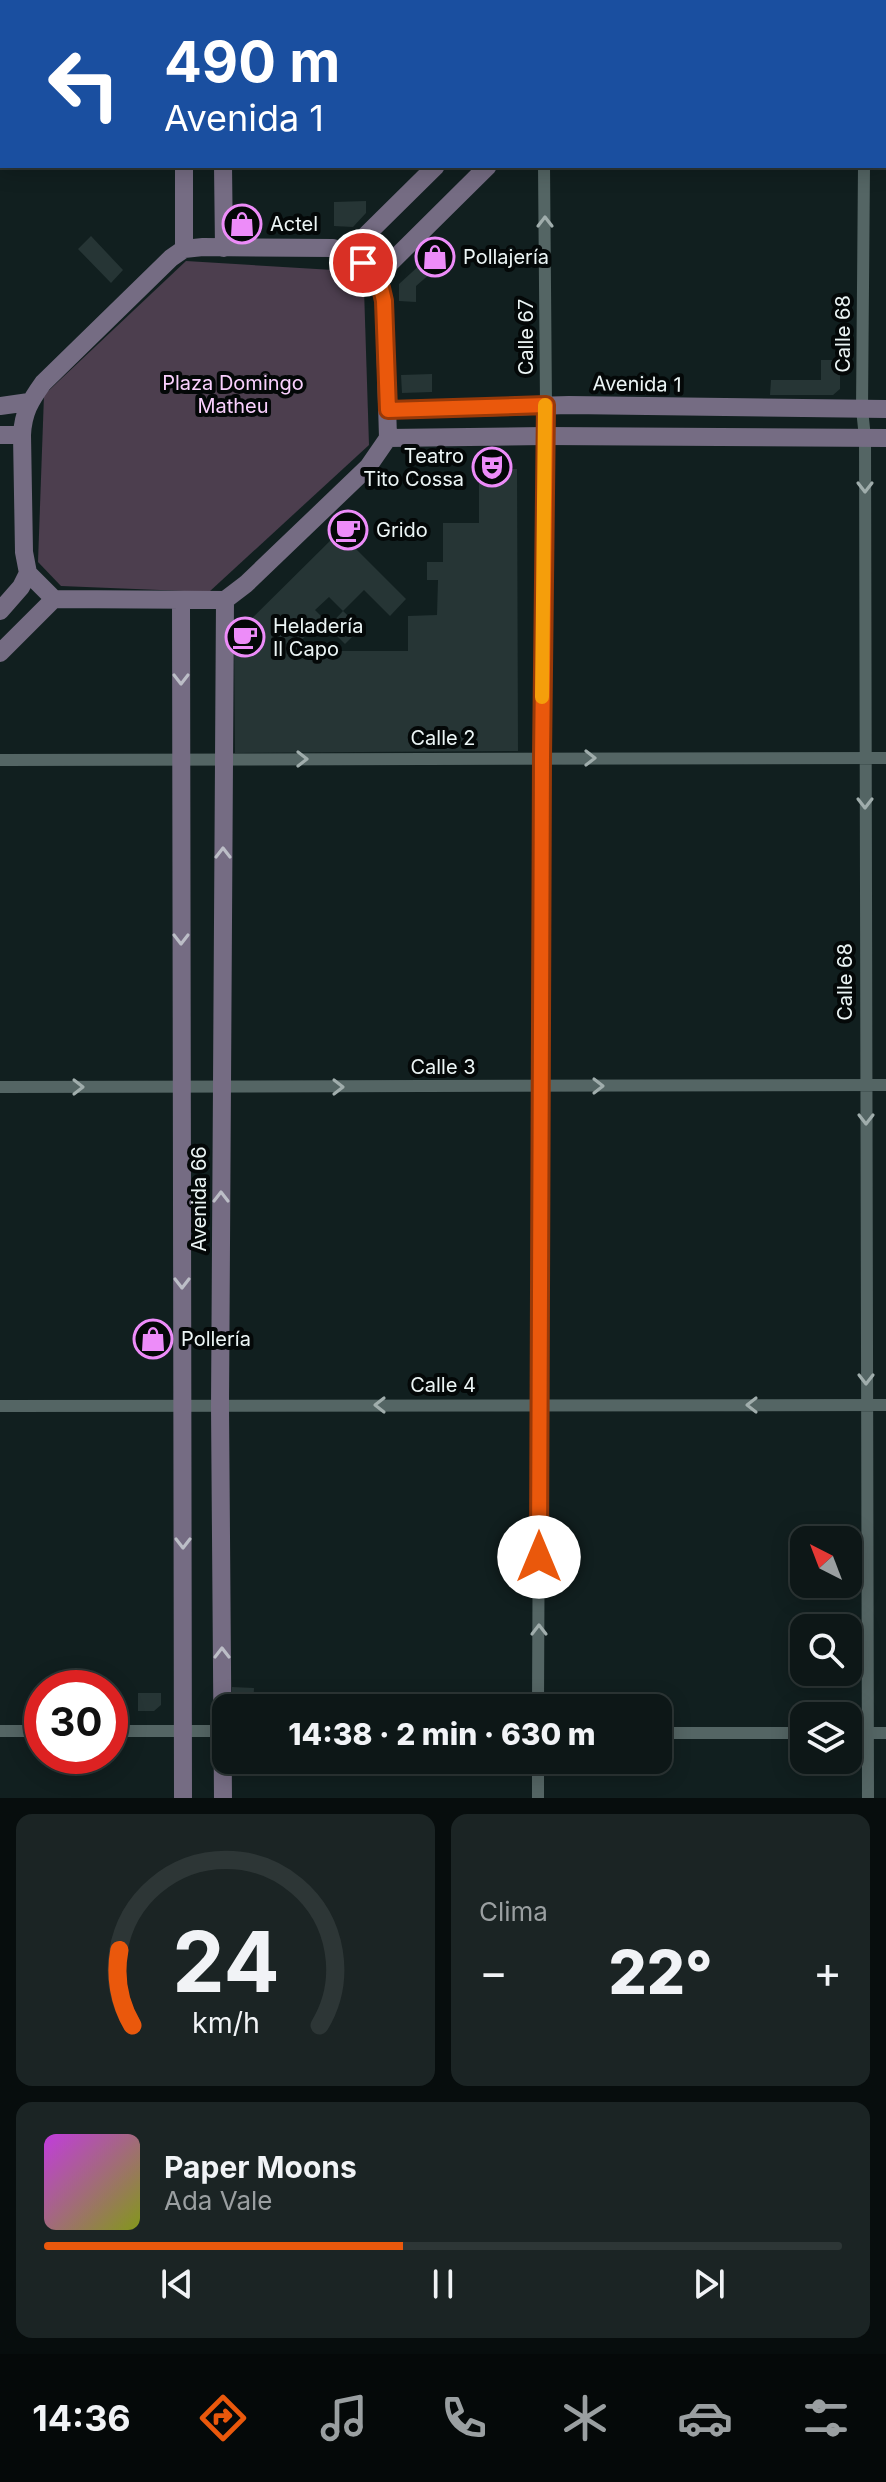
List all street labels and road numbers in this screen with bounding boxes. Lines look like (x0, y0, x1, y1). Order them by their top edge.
street label: Calle 68 (831, 295, 855, 373)
street label: Calle 67 (514, 299, 538, 375)
street label: Avenida 1 (592, 371, 682, 397)
street label: Calle 2 (410, 726, 476, 750)
street label: Calle 68 (833, 943, 857, 1021)
street label: Calle 3 (410, 1055, 476, 1079)
street label: Avenida 66 (187, 1146, 211, 1252)
street label: Calle 4 (410, 1373, 476, 1397)

